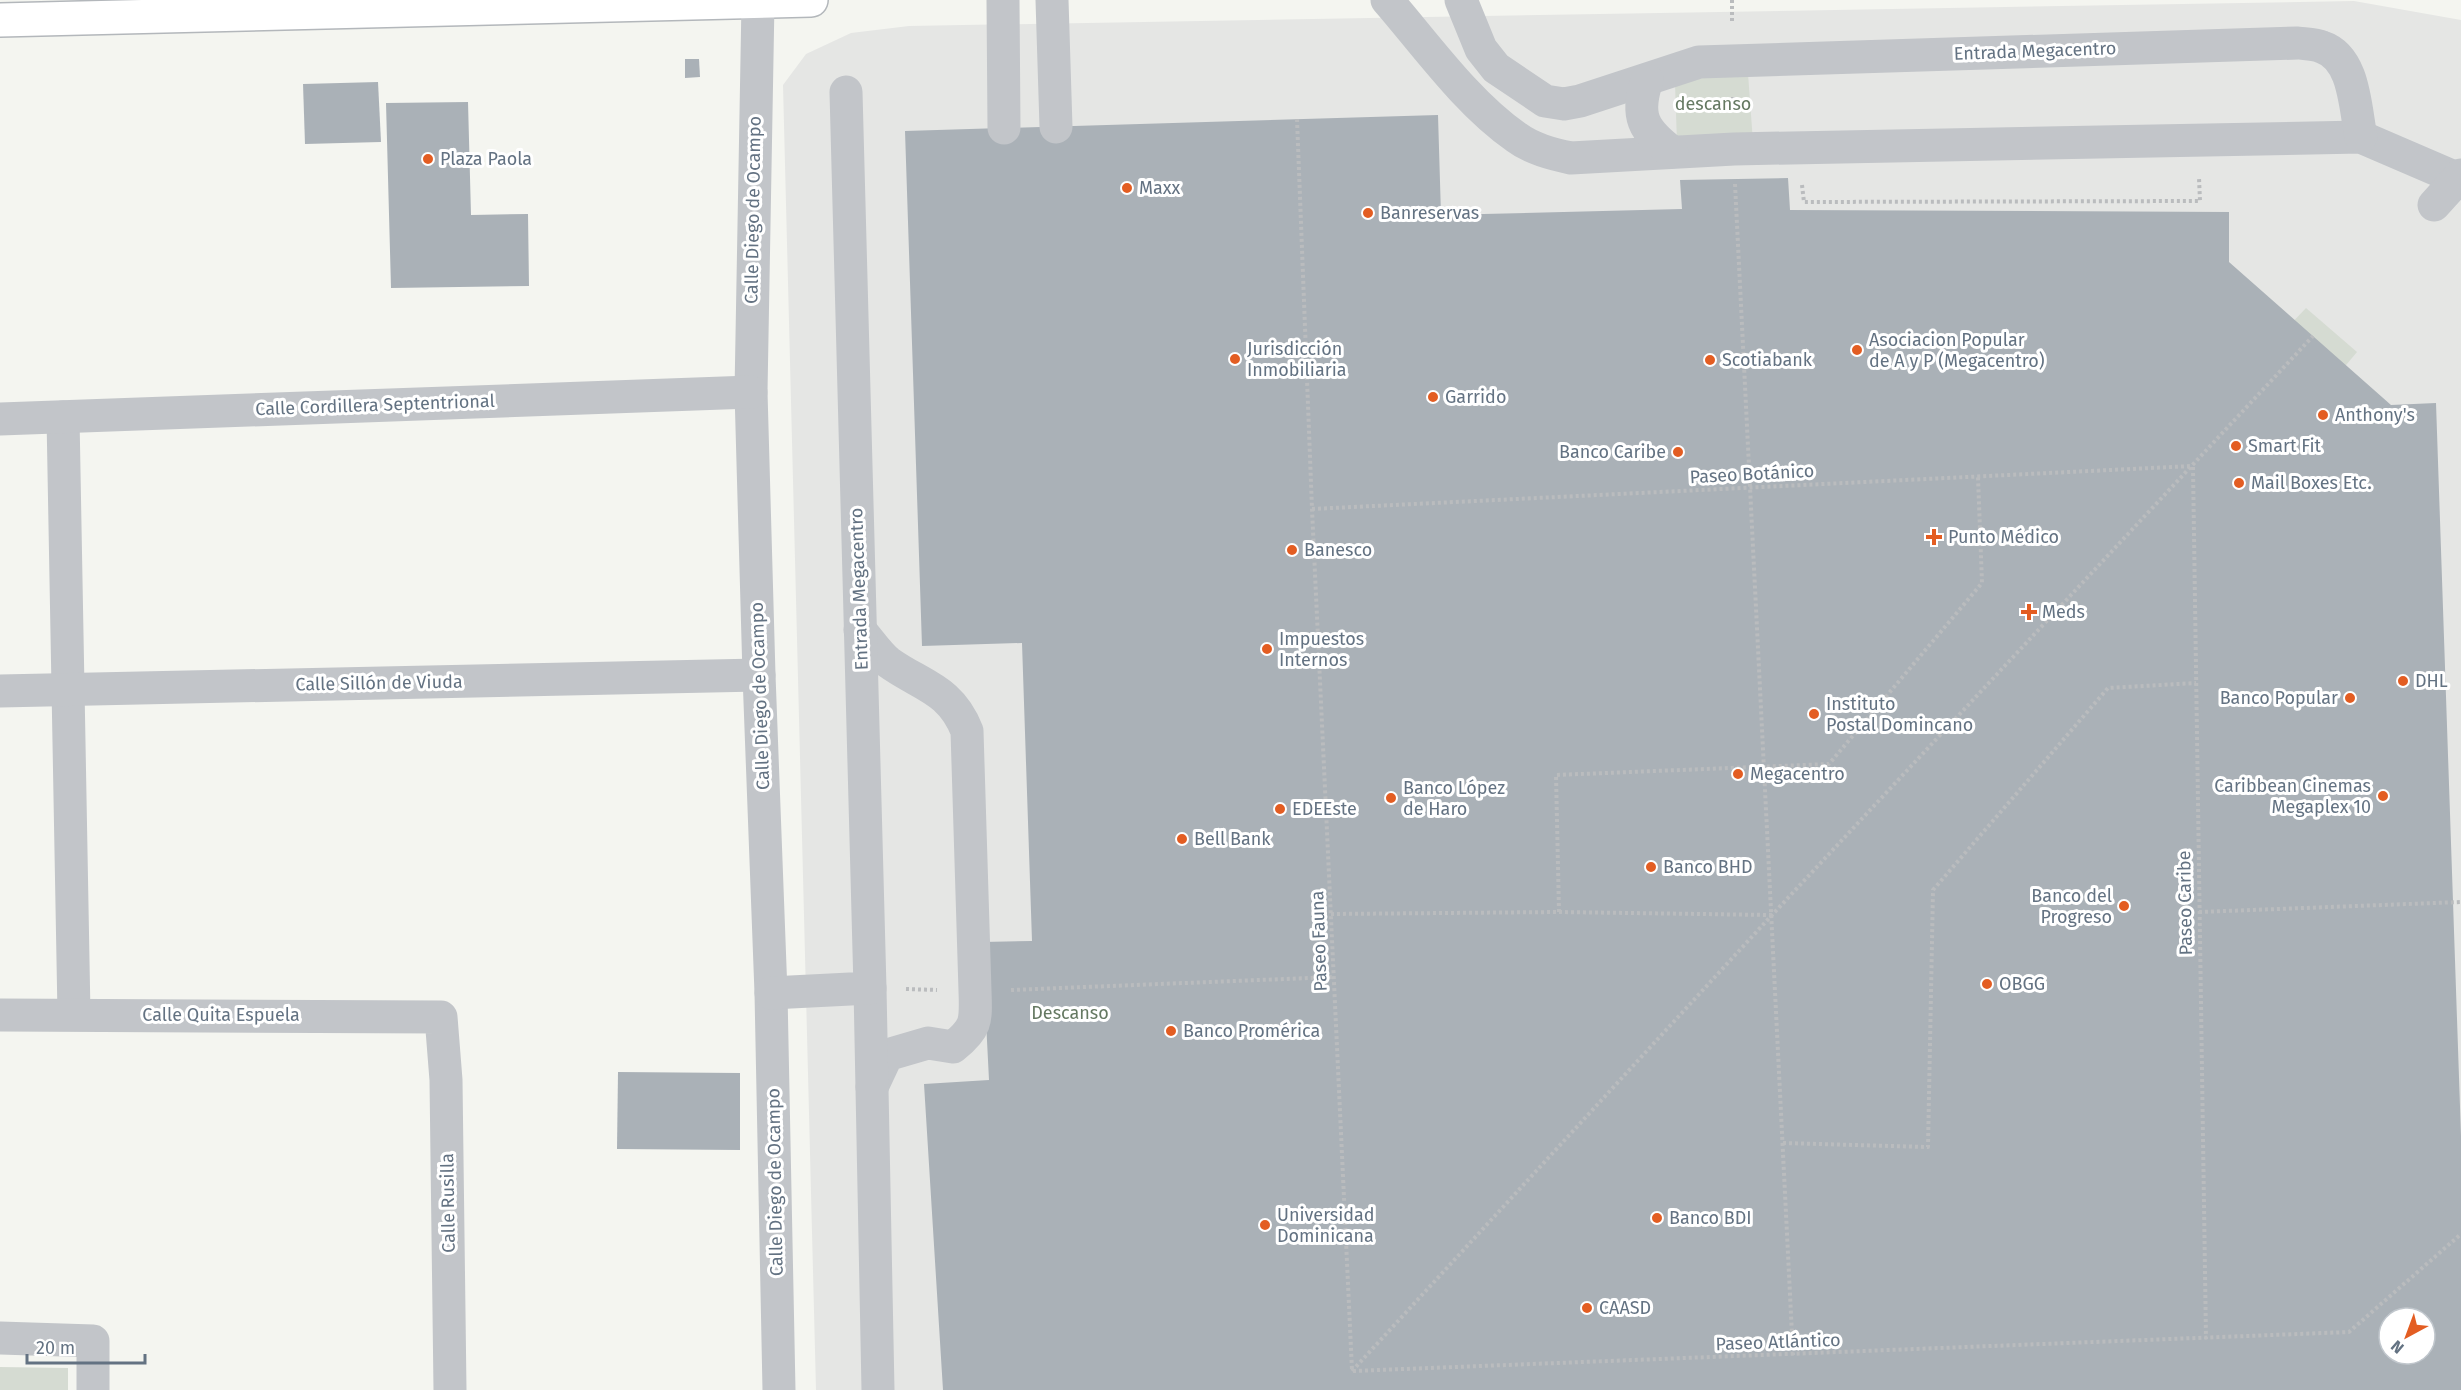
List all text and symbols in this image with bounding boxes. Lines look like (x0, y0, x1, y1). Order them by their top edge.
street label: Entrada Megacentro (1953, 37, 2117, 65)
park label: descanso (1675, 93, 1751, 115)
street label: Calle Diego de Ocampo (740, 116, 766, 304)
place label: Plaza Paola (440, 148, 532, 170)
marker: Plaza Paola (421, 152, 435, 166)
place label: Maxx (1139, 177, 1181, 199)
marker: Maxx (1120, 181, 1134, 195)
place label: Banreservas (1380, 202, 1479, 224)
marker: Banreservas (1361, 206, 1375, 220)
place label: Asociacion Popular de A y P (Megacentro) (1869, 329, 2045, 372)
place label: Jurisdicción Inmobiliaria (1247, 338, 1347, 381)
marker: Asociacion Popular de A y P (Megacentro) (1850, 343, 1864, 357)
place label: Scotiabank (1722, 349, 1813, 371)
marker: Jurisdicción Inmobiliaria (1228, 352, 1242, 366)
marker: Scotiabank (1703, 353, 1717, 367)
place label: Garrido (1445, 386, 1506, 408)
street label: Calle Cordillera Septentrional (255, 390, 495, 420)
marker: Garrido (1426, 390, 1440, 404)
place label: Anthony's (2335, 404, 2415, 426)
marker: Anthony's (2316, 408, 2330, 422)
place label: Smart Fit (2248, 435, 2322, 457)
marker: Smart Fit (2229, 439, 2243, 453)
place label: Banco Caribe (1559, 441, 1666, 463)
marker: Banco Caribe (1671, 445, 1685, 459)
street label: Paseo Botánico (1689, 460, 1815, 488)
place label: Mail Boxes Etc. (2251, 472, 2371, 494)
marker: Mail Boxes Etc. (2232, 476, 2246, 490)
street label: Entrada Megacentro (845, 507, 873, 671)
place label: Punto Médico (1948, 526, 2059, 548)
marker: Punto Médico (1925, 528, 1943, 546)
place label: Banesco (1304, 539, 1372, 561)
marker: Banesco (1285, 543, 1299, 557)
place label: Meds (2042, 601, 2085, 623)
street label: Calle Diego de Ocampo (746, 602, 774, 790)
marker: Meds (2020, 603, 2038, 621)
place label: Impuestos Internos (1279, 628, 1364, 671)
marker: Impuestos Internos (1260, 642, 1274, 656)
place label: DHL (2415, 670, 2448, 692)
street label: Calle Sillón de Viuda (295, 671, 463, 695)
marker: DHL (2396, 674, 2410, 688)
place label: Banco Popular (2220, 687, 2338, 709)
marker: Banco Popular (2343, 691, 2357, 705)
place label: Instituto Postal Domincano (1826, 693, 1973, 736)
marker: Instituto Postal Domincano (1807, 707, 1821, 721)
place label: Megacentro (1750, 763, 1845, 785)
marker: Megacentro (1731, 767, 1745, 781)
place label: Caribbean Cinemas Megaplex 10 (2214, 775, 2371, 818)
place label: Banco López de Haro (1403, 777, 1505, 820)
marker: Caribbean Cinemas Megaplex 10 (2376, 789, 2390, 803)
marker: Banco López de Haro (1384, 791, 1398, 805)
place label: EDEEste (1292, 798, 1357, 820)
marker: EDEEste (1273, 802, 1287, 816)
place label: Bell Bank (1194, 828, 1271, 850)
marker: Bell Bank (1175, 832, 1189, 846)
street label: Paseo Caribe (2173, 850, 2197, 956)
place label: Banco BHD (1663, 856, 1753, 878)
marker: Banco BHD (1644, 860, 1658, 874)
place label: Banco del Progreso (2031, 885, 2112, 928)
street label: Paseo Fauna (1306, 890, 1332, 992)
marker: Banco del Progreso (2117, 899, 2131, 913)
place label: OBGG (1999, 973, 2045, 995)
marker: OBGG (1980, 977, 1994, 991)
park label: Descanso (1031, 1002, 1109, 1024)
street label: Calle Quita Espuela (142, 1004, 300, 1026)
place label: Banco Promérica (1183, 1020, 1320, 1042)
marker: Banco Promérica (1164, 1024, 1178, 1038)
street label: Calle Diego de Ocampo (762, 1088, 788, 1276)
street label: Calle Rusilla (436, 1153, 460, 1253)
place label: Universidad Dominicana (1277, 1204, 1375, 1247)
place label: Banco BDI (1669, 1207, 1752, 1229)
marker: Banco BDI (1650, 1211, 1664, 1225)
marker: Universidad Dominicana (1258, 1218, 1272, 1232)
place label: CAASD (1599, 1297, 1651, 1319)
marker: CAASD (1580, 1301, 1594, 1315)
north arrow (2377, 1306, 2437, 1366)
scale bar (27, 1327, 146, 1365)
street label: Paseo Atlántico (1715, 1329, 1841, 1355)
text: N (2387, 1336, 2408, 1358)
text: 20 m (36, 1337, 75, 1359)

